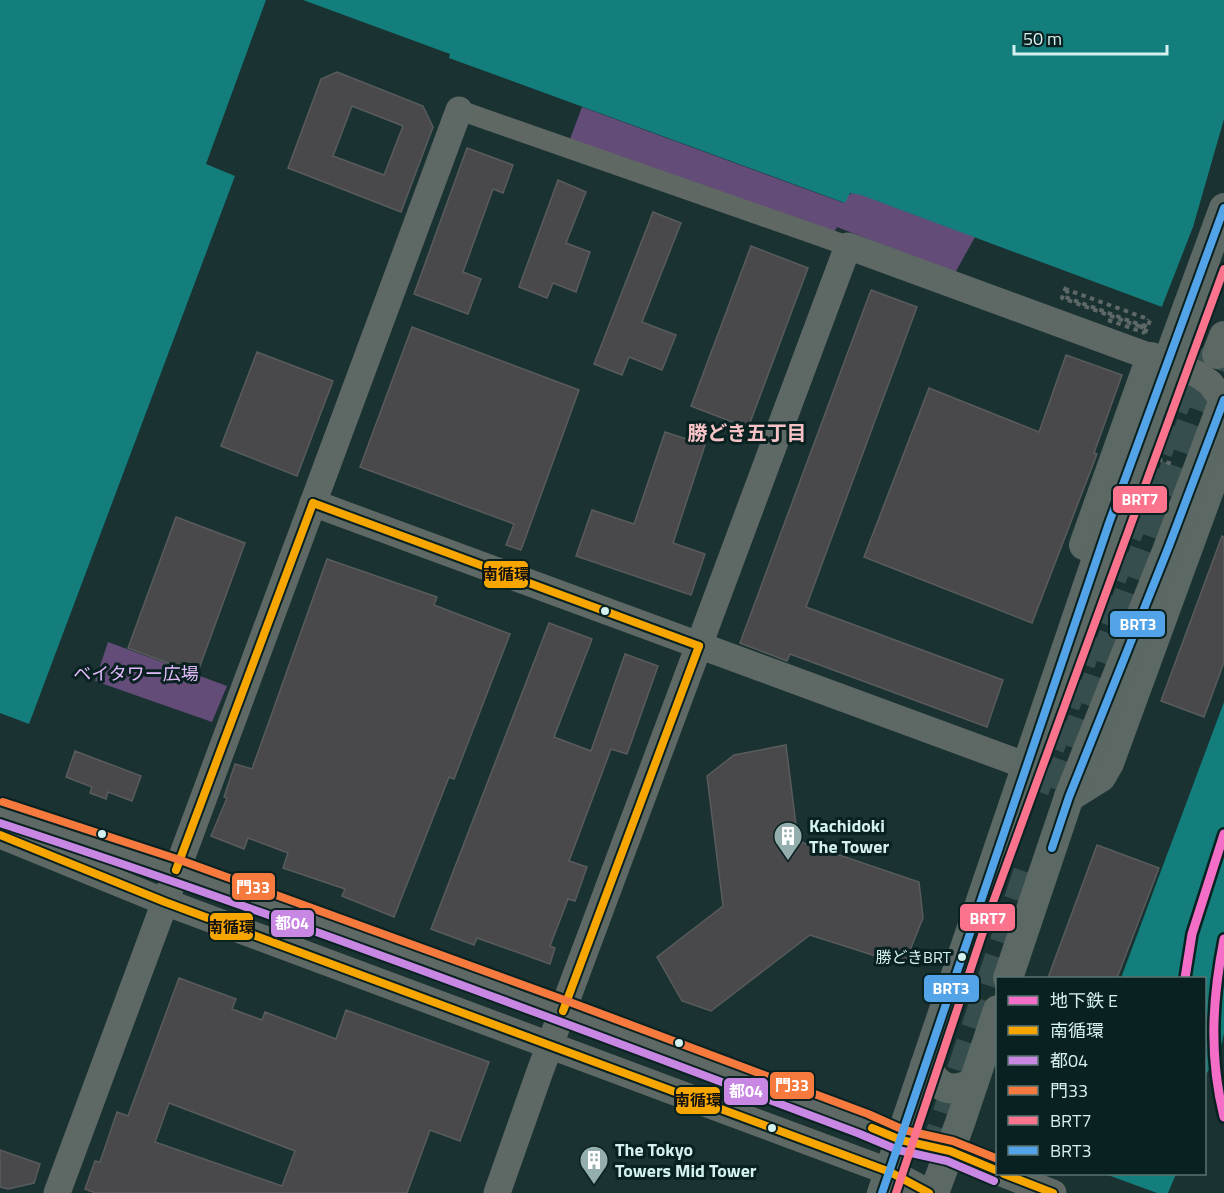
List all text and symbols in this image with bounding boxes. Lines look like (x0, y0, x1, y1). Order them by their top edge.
scale bar (1014, 18, 1167, 56)
text: 50 m (1023, 25, 1062, 52)
district label: 勝どき五丁目 (687, 417, 807, 448)
line badge: BRT7 (1112, 485, 1168, 514)
text: BRT7 (1121, 487, 1159, 511)
line badge: 南循環 (483, 560, 529, 589)
text: 南循環 (482, 562, 530, 586)
unlabelled marker (599, 605, 611, 617)
line badge: BRT3 (1109, 610, 1166, 638)
text: BRT3 (1119, 612, 1157, 636)
park label: ベイタワー広場 (73, 660, 199, 687)
place label: Kachidoki The Tower (809, 812, 889, 860)
building icon: Kachidoki The Tower (772, 820, 804, 862)
unlabelled marker (96, 828, 108, 840)
line badge: 門33 (231, 872, 276, 901)
text: 門33 (236, 875, 270, 899)
line badge: BRT7 (959, 903, 1016, 932)
text: BRT7 (969, 906, 1007, 930)
line badge: 都04 (270, 909, 315, 938)
text: 都04 (275, 911, 309, 935)
line badge: 南循環 (209, 912, 254, 941)
text: 南循環 (207, 915, 255, 939)
place label: 勝どきBRT (876, 945, 952, 969)
marker: 勝どきBRT (956, 951, 968, 963)
line badge: BRT3 (923, 974, 980, 1003)
text: BRT3 (932, 976, 970, 1000)
legend (996, 977, 1206, 1175)
text: 地下鉄 E (1050, 987, 1118, 1014)
text: 南循環 (1050, 1017, 1104, 1044)
unlabelled marker (673, 1037, 685, 1049)
text: 都04 (1050, 1047, 1088, 1074)
line badge: 門33 (769, 1071, 815, 1100)
text: 門33 (775, 1073, 809, 1097)
line badge: 都04 (723, 1077, 769, 1106)
text: 門33 (1050, 1077, 1088, 1104)
text: 都04 (729, 1079, 763, 1103)
line badge: 南循環 (675, 1086, 721, 1115)
text: 南循環 (674, 1088, 722, 1112)
text: BRT7 (1050, 1107, 1092, 1134)
unlabelled marker (766, 1122, 778, 1134)
place label: The Tokyo Towers Mid Tower (615, 1136, 757, 1184)
text: BRT3 (1050, 1137, 1092, 1164)
building icon: The Tokyo Towers Mid Tower (578, 1144, 610, 1186)

